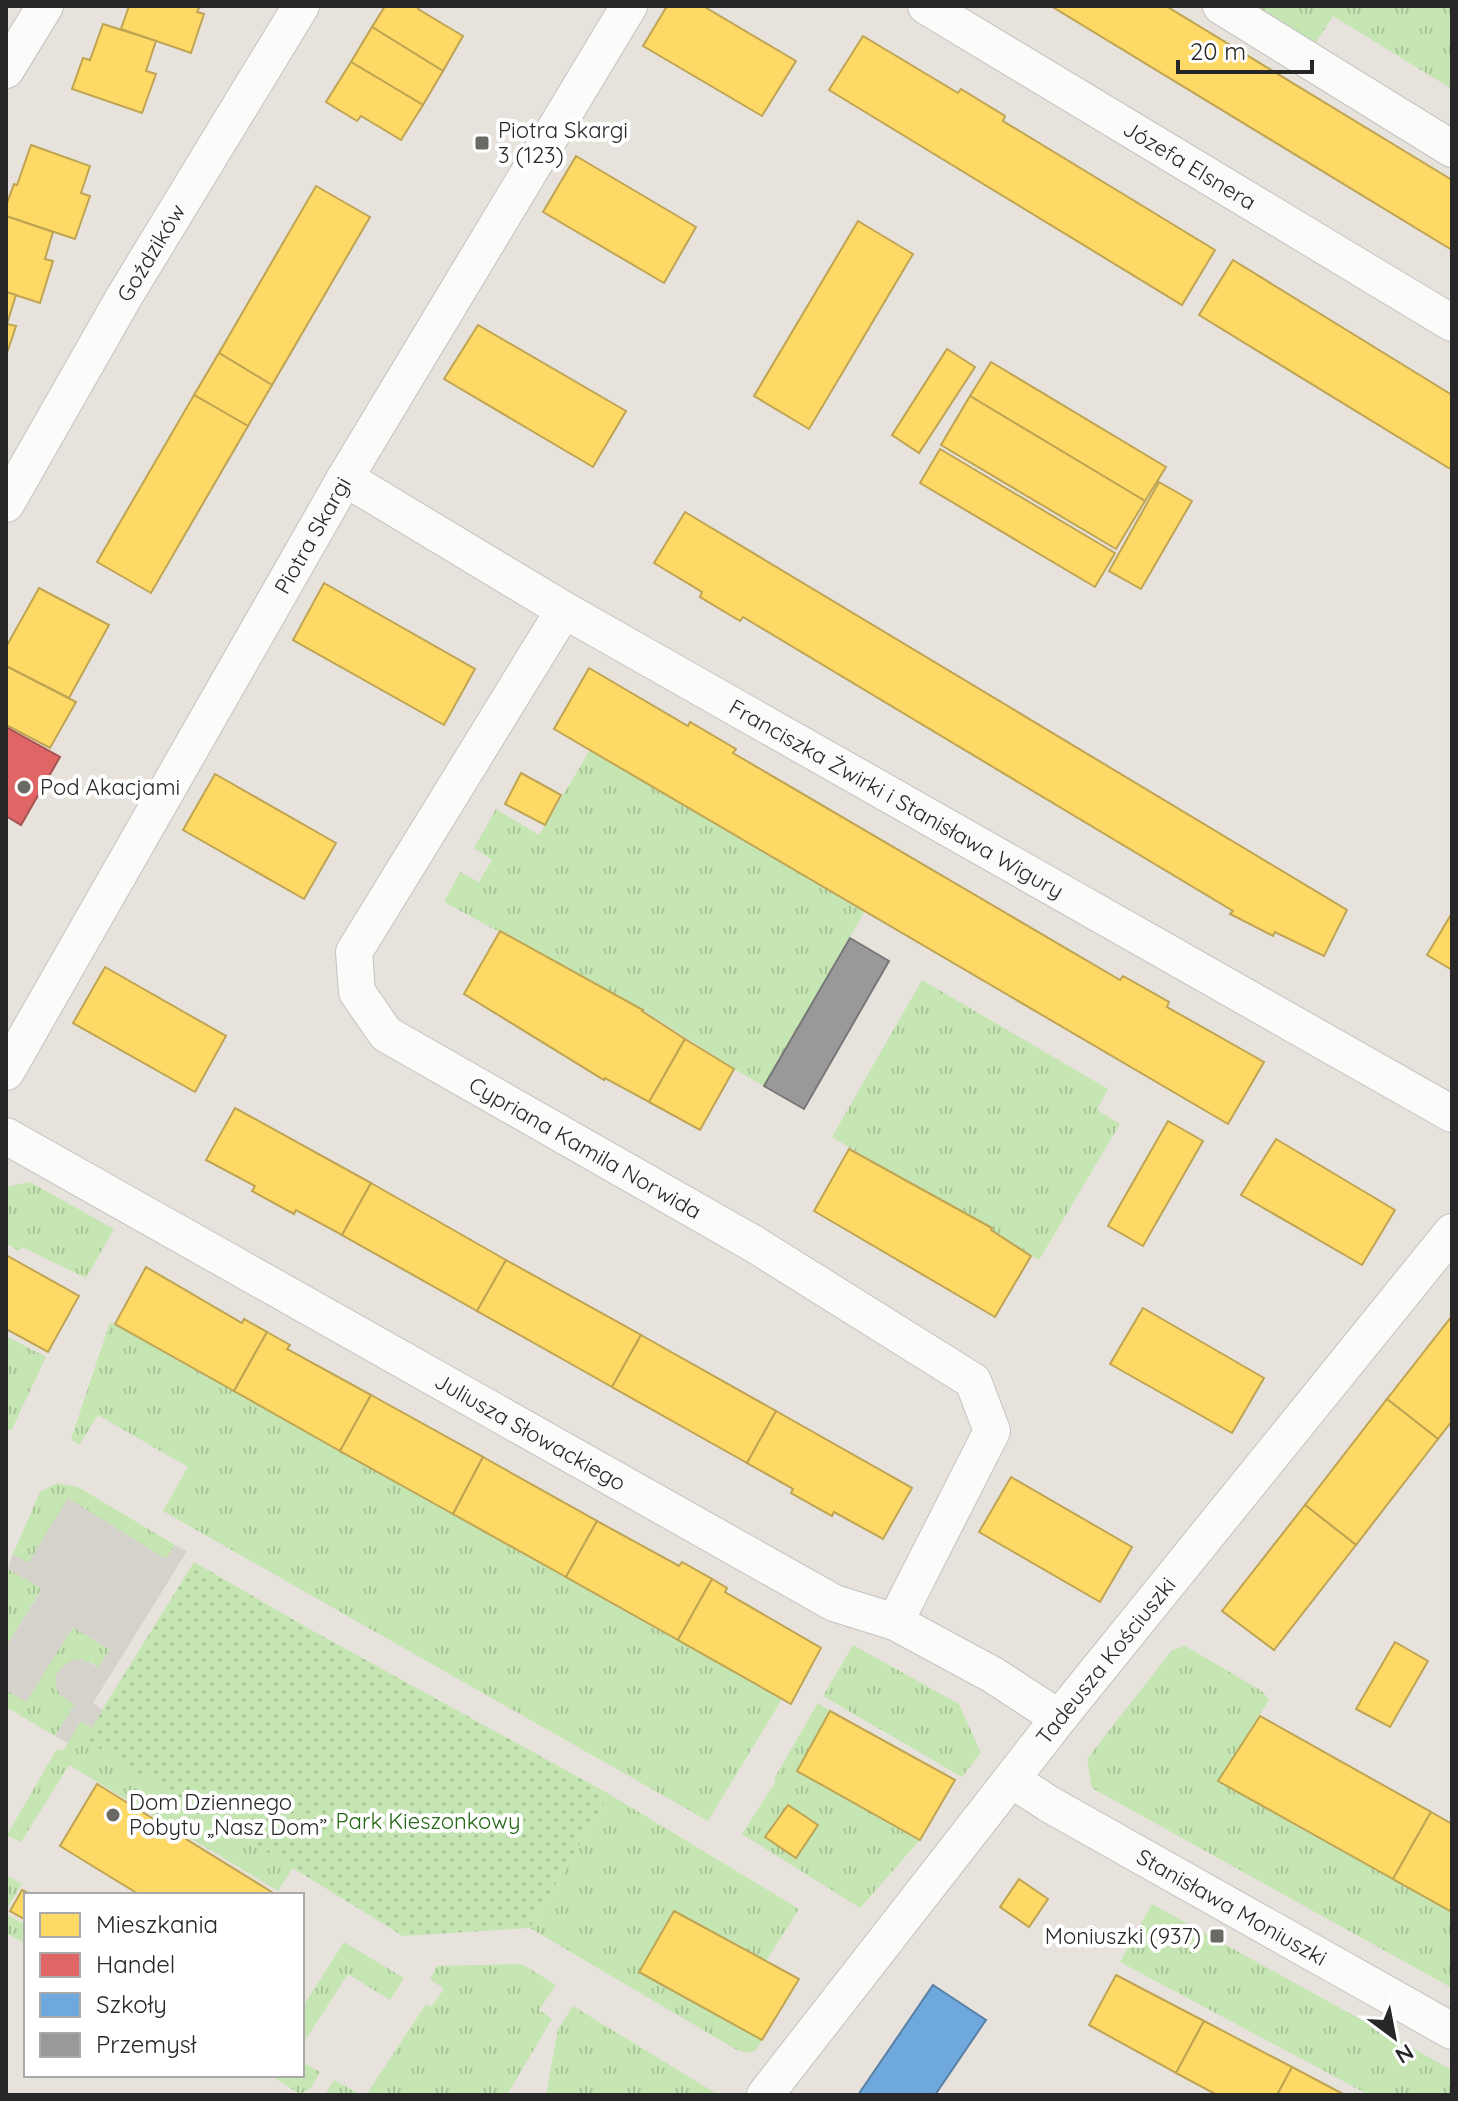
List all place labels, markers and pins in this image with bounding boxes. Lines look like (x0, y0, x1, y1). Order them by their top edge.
place label: Piotra Skargi 3 (123) (498, 116, 628, 169)
marker: Piotra Skargi 3 (123) (473, 134, 491, 152)
place label: Pod Akacjami (40, 773, 180, 801)
marker: Pod Akacjami (15, 778, 33, 796)
place label: Dom Dziennego Pobytu „Nasz Dom” (129, 1788, 327, 1841)
marker: Dom Dziennego Pobytu „Nasz Dom” (104, 1806, 122, 1824)
place label: Moniuszki (937) (1045, 1922, 1201, 1950)
marker: Moniuszki (937) (1208, 1927, 1226, 1945)

